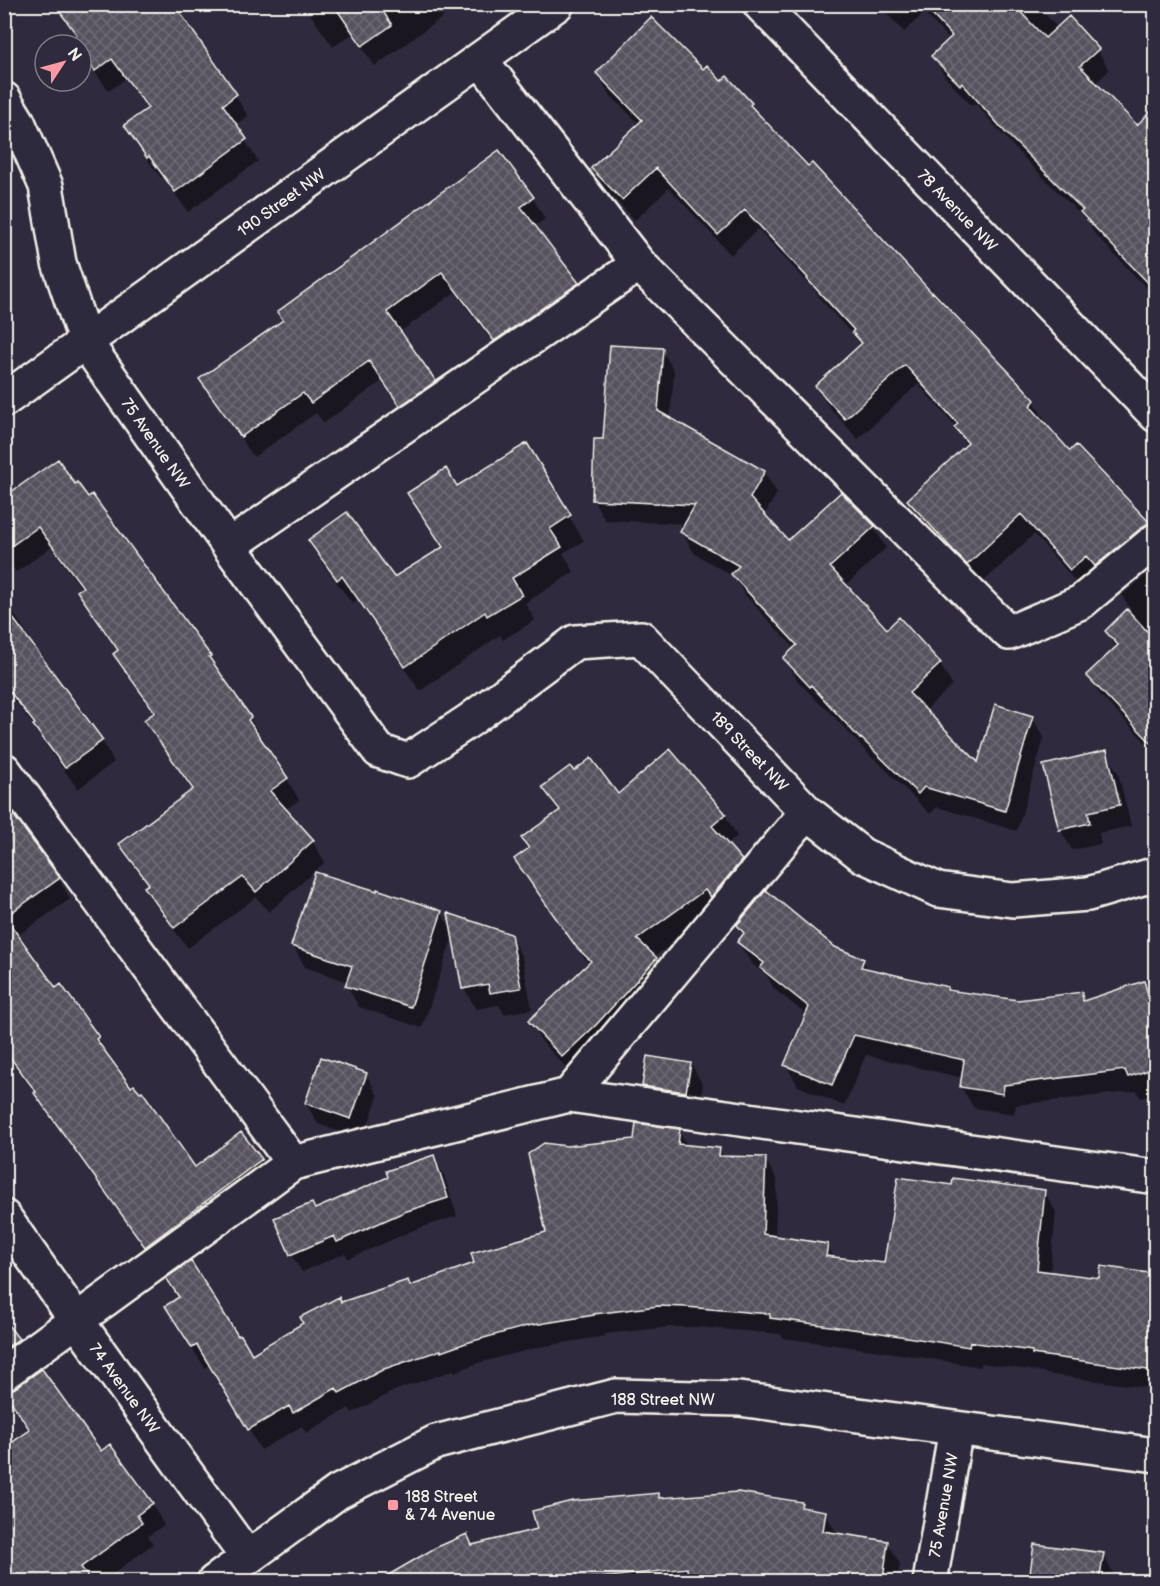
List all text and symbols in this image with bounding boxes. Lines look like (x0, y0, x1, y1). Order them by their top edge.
north arrow (33, 33, 93, 93)
text: N (63, 45, 85, 66)
street label: 190 Street NW (234, 165, 330, 241)
street label: 78 Avenue NW (913, 166, 1001, 256)
street label: 75 Avenue NW (117, 395, 193, 493)
street label: 189 Street NW (706, 708, 792, 796)
street label: 74 Avenue NW (85, 1340, 163, 1438)
street label: 188 Street NW (611, 1391, 715, 1410)
street label: 75 Avenue NW (926, 1451, 963, 1559)
place label: 188 Street & 74 Avenue (405, 1488, 496, 1525)
marker: 188 Street & 74 Avenue (386, 1498, 400, 1512)

